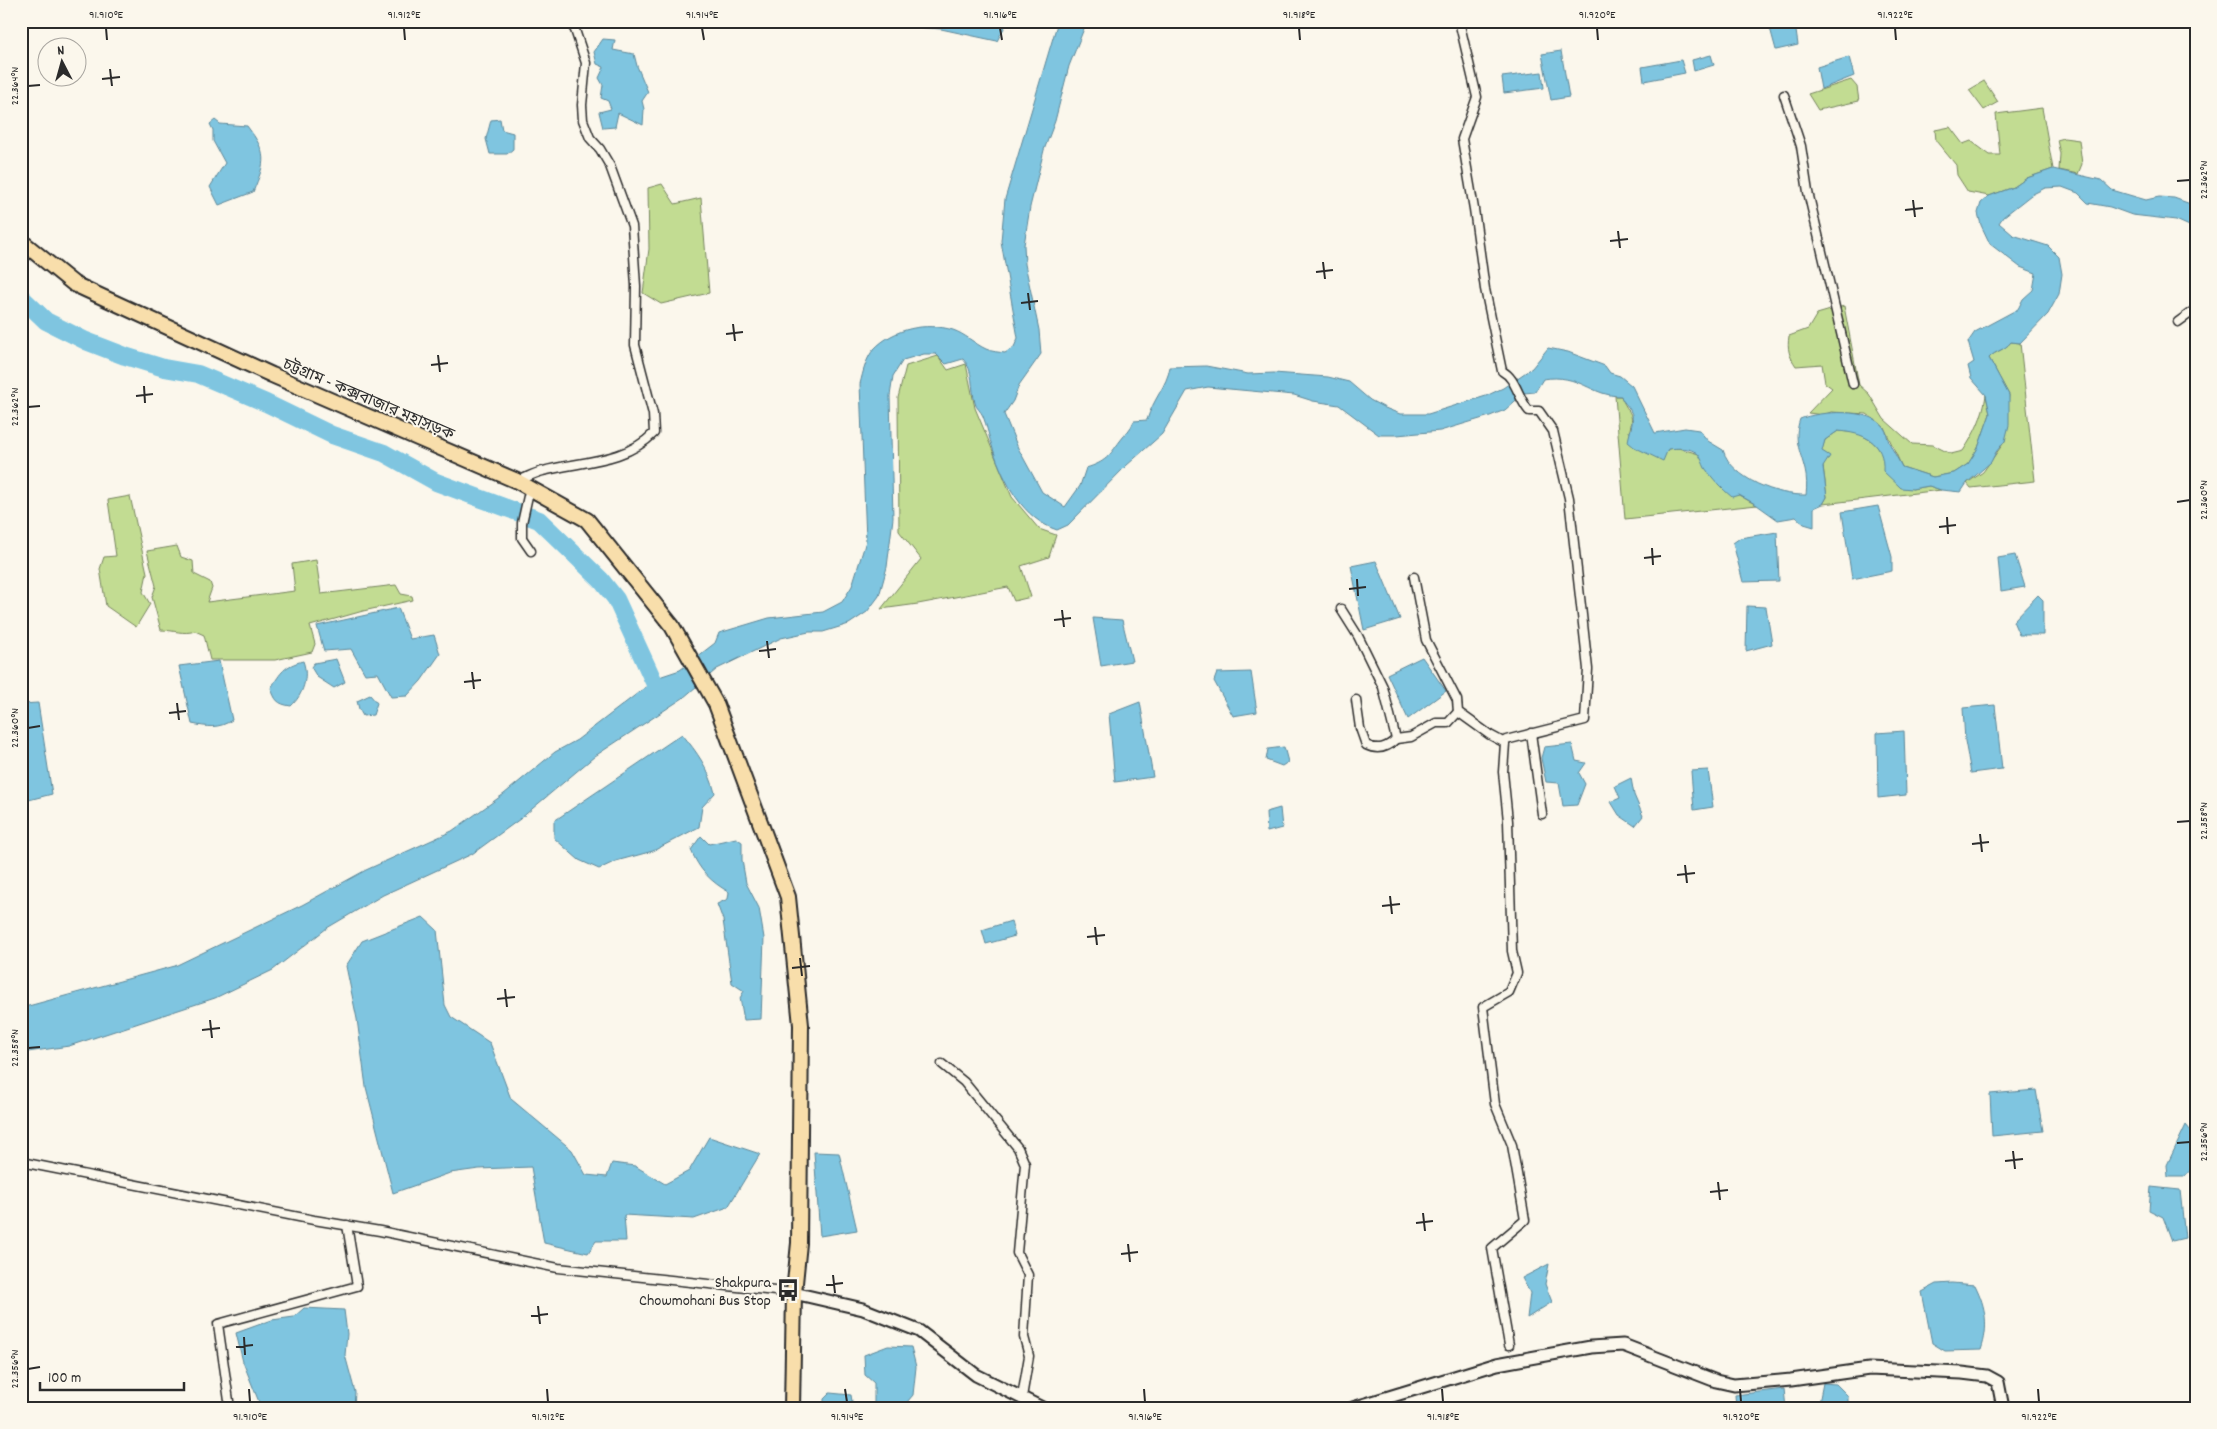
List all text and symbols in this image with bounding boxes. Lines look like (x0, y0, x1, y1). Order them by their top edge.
text: 91.910°E (89, 7, 124, 24)
text: 91.912°E (388, 7, 421, 24)
text: 91.914°E (686, 7, 719, 24)
text: 91.916°E (983, 7, 1017, 24)
text: 91.918°E (1283, 7, 1316, 24)
text: 91.920°E (1579, 7, 1616, 24)
text: 91.922°E (1877, 7, 1913, 24)
north arrow (38, 38, 88, 88)
text: N (56, 41, 65, 61)
text: 22.364°N (7, 67, 24, 105)
text: 22.362°N (2196, 161, 2213, 199)
street label: চট্টগ্রাম - কক্সবাজার মহাসড়ক (278, 353, 458, 447)
text: 22.362°N (7, 388, 24, 426)
text: 22.360°N (2196, 480, 2213, 520)
text: 22.360°N (7, 708, 24, 748)
text: 22.358°N (2196, 802, 2213, 840)
text: 22.358°N (7, 1029, 24, 1067)
text: 22.356°N (2196, 1122, 2213, 1162)
place label: Shakpura Chowmohani Bus Stop (639, 1272, 771, 1313)
bus stop icon: Shakpura Chowmohani Bus Stop (775, 1277, 801, 1303)
text: 22.356°N (7, 1349, 24, 1389)
scale bar (40, 1359, 184, 1391)
text: 100 m (48, 1368, 81, 1390)
text: 91.910°E (233, 1409, 268, 1426)
text: 91.912°E (532, 1409, 565, 1426)
text: 91.914°E (831, 1409, 864, 1426)
text: 91.916°E (1128, 1409, 1162, 1426)
text: 91.918°E (1427, 1409, 1460, 1426)
text: 91.920°E (1723, 1409, 1760, 1426)
text: 91.922°E (2021, 1409, 2057, 1426)

